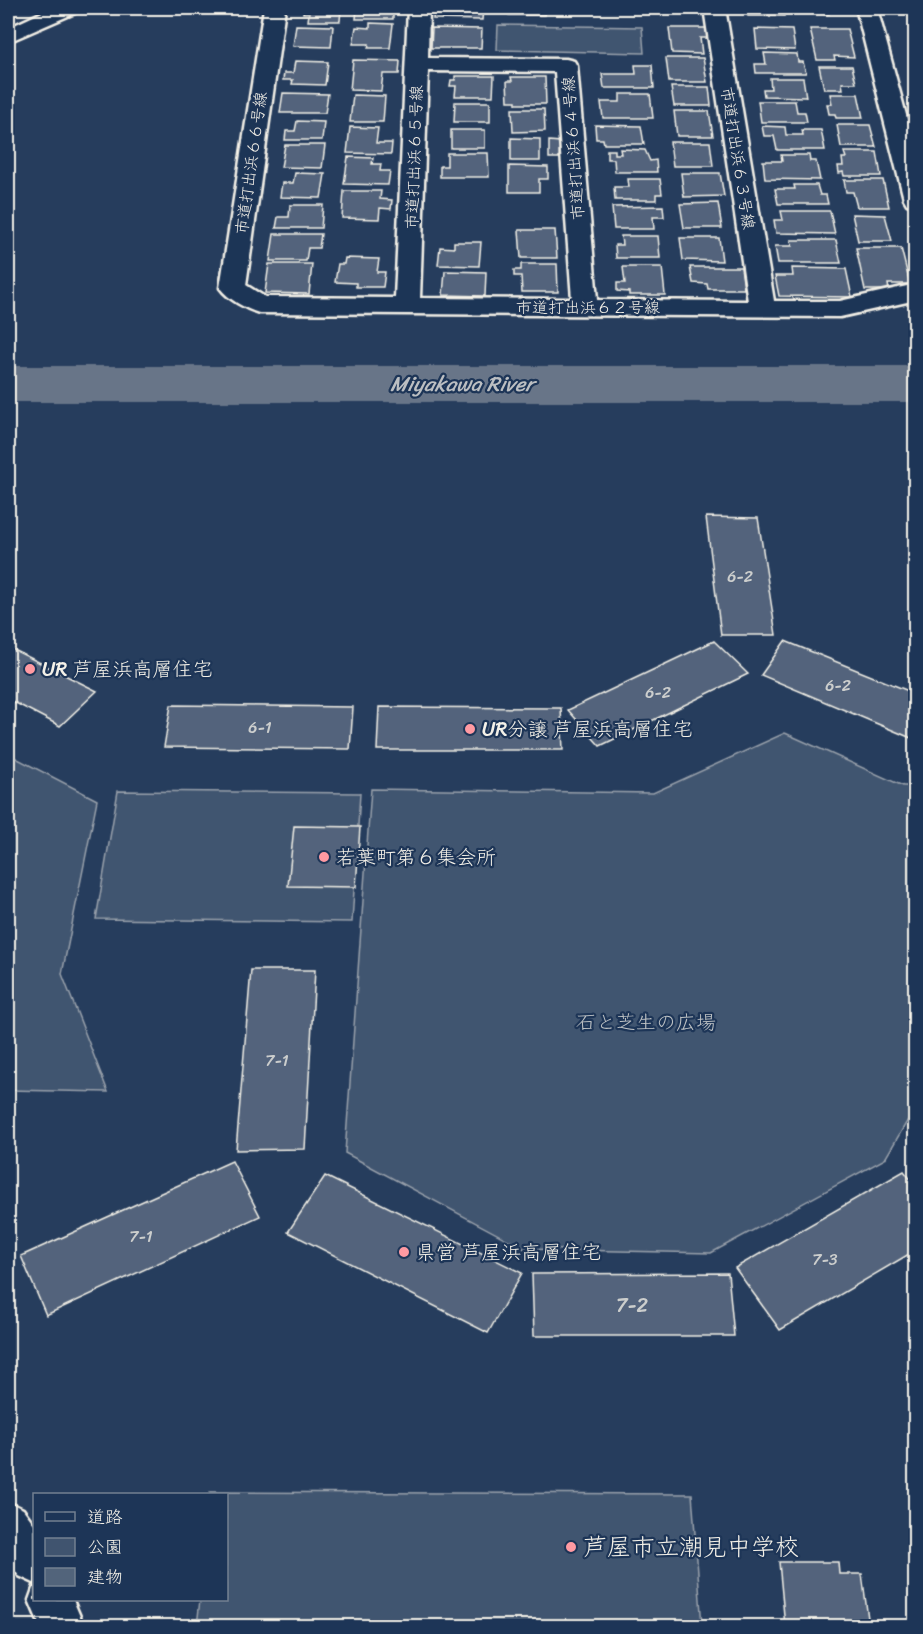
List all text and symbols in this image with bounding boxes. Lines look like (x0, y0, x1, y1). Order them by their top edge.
street label: 市道打出浜６４号線 (554, 75, 592, 221)
street label: 市道打出浜６５号線 (397, 85, 431, 229)
street label: 市道打出浜６３号線 (712, 85, 764, 231)
street label: 市道打出浜６６号線 (227, 90, 275, 236)
street label: 市道打出浜６２号線 (516, 293, 660, 322)
water label: Miyakawa River (390, 365, 538, 403)
house number: 6-2 (727, 562, 753, 591)
place label: UR 芦屋浜高層住宅 (42, 652, 213, 687)
marker: UR 芦屋浜高層住宅 (23, 662, 37, 676)
house number: 6-2 (825, 671, 851, 700)
house number: 6-2 (645, 678, 671, 707)
place label: UR分譲 芦屋浜高層住宅 (482, 712, 693, 747)
house number: 6-1 (248, 713, 272, 742)
marker: UR分譲 芦屋浜高層住宅 (463, 722, 477, 736)
place label: 若葉町第６集会所 (336, 840, 496, 875)
marker: 若葉町第６集会所 (317, 850, 331, 864)
park label: 石と芝生の広場 (576, 1005, 716, 1040)
house number: 7-1 (265, 1046, 289, 1075)
house number: 7-1 (129, 1222, 153, 1251)
place label: 県営 芦屋浜高層住宅 (416, 1235, 601, 1270)
marker: 県営 芦屋浜高層住宅 (397, 1245, 411, 1259)
house number: 7-3 (812, 1245, 838, 1274)
house number: 7-2 (616, 1288, 649, 1323)
legend (33, 1493, 228, 1601)
text: 道路 (87, 1501, 123, 1533)
place label: 芦屋市立潮見中学校 (583, 1526, 799, 1568)
text: 公園 (87, 1531, 123, 1563)
marker: 芦屋市立潮見中学校 (564, 1540, 578, 1554)
text: 建物 (87, 1561, 123, 1593)

